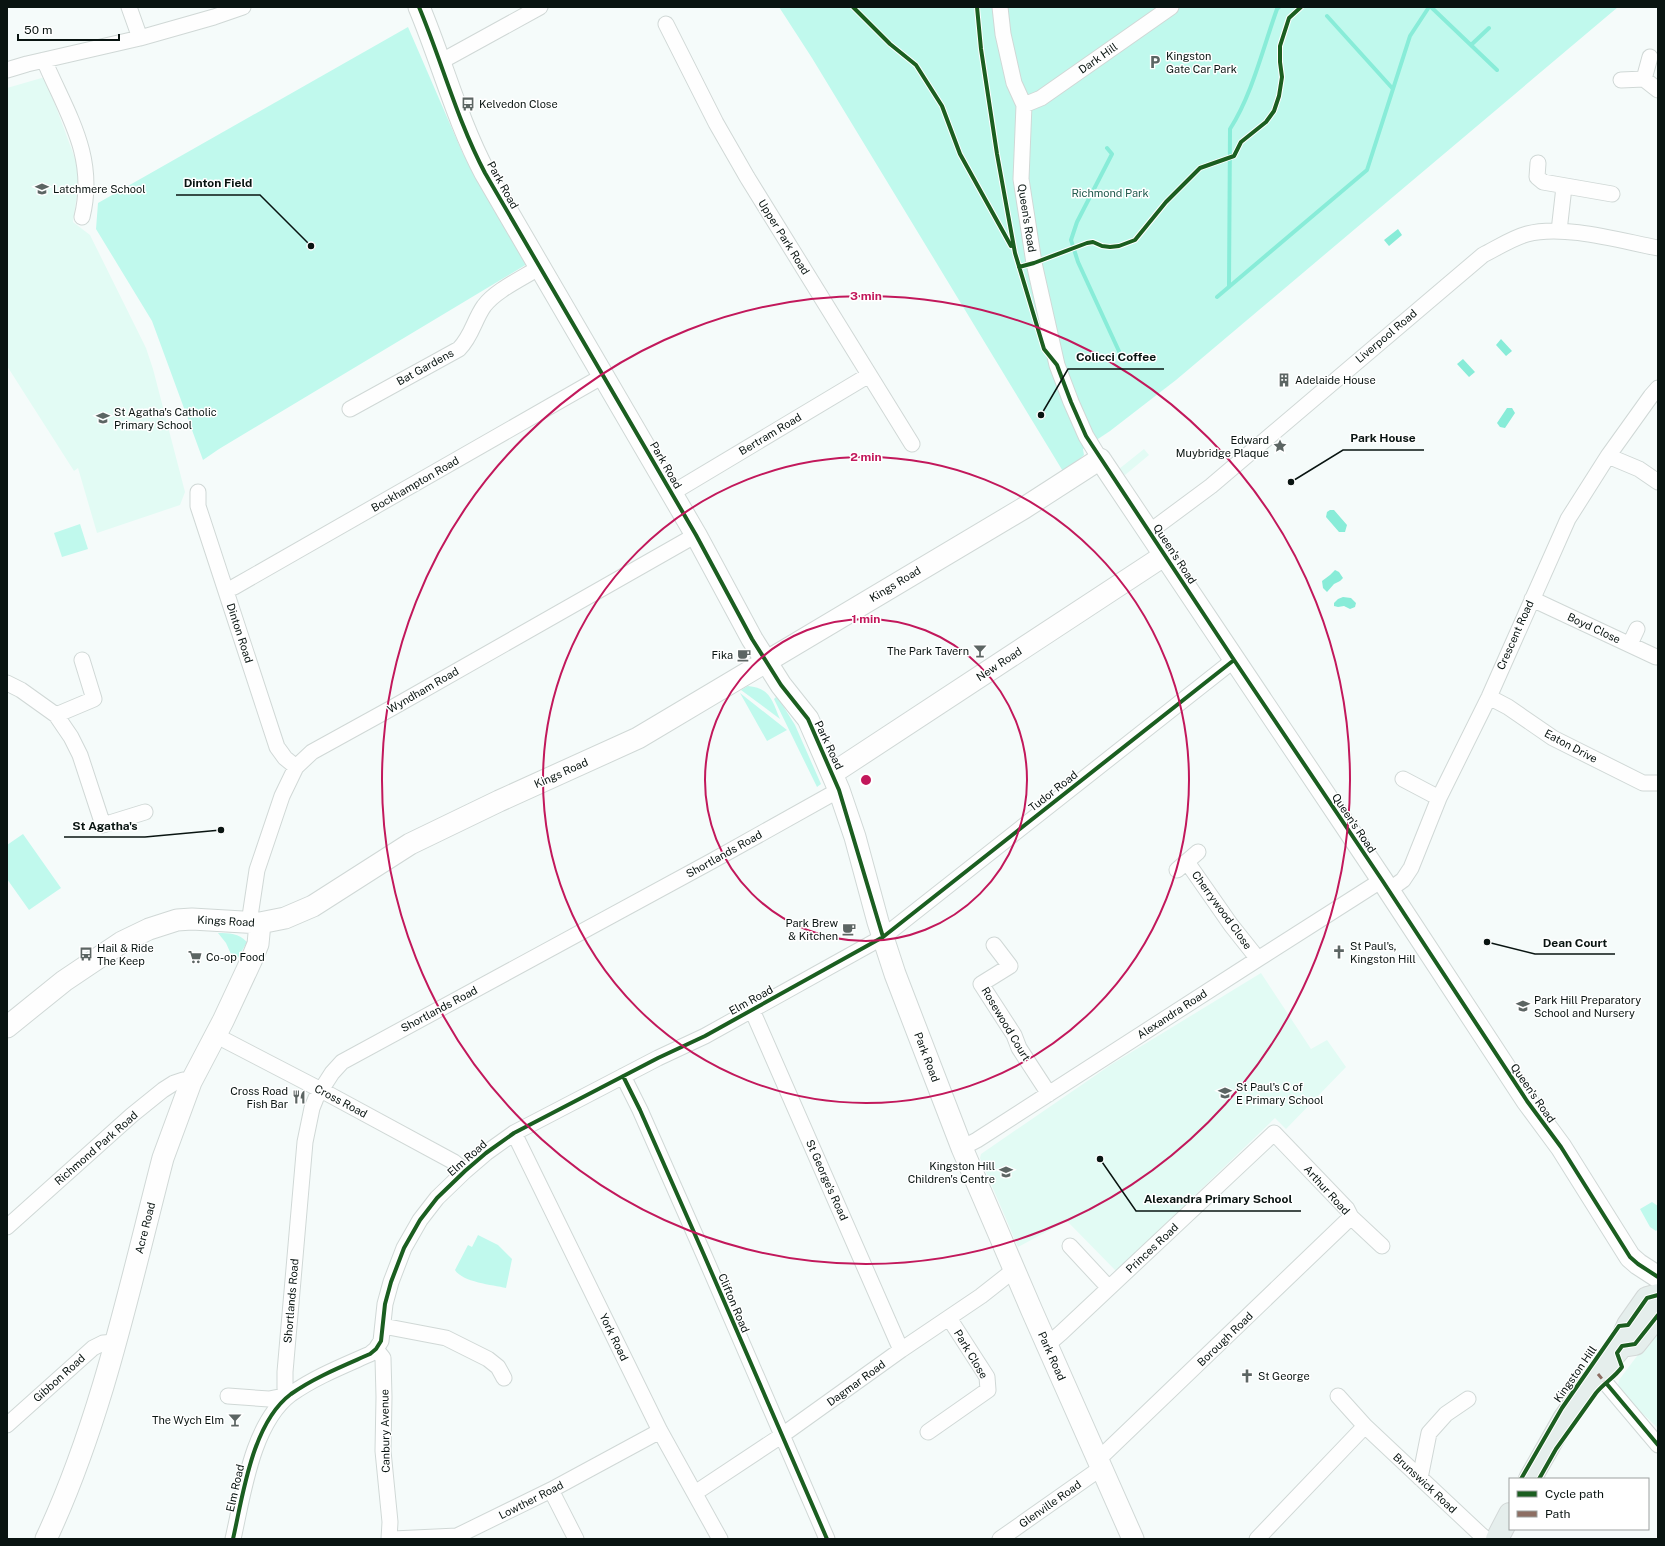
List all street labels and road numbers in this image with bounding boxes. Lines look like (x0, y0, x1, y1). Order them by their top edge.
street label: Dark Hill (1076, 40, 1120, 76)
street label: Park Road (485, 159, 521, 211)
street label: Queen's Road (1016, 183, 1038, 253)
street label: Upper Park Road (756, 197, 812, 277)
street label: Liverpool Road (1353, 307, 1419, 365)
street label: Bat Gardens (394, 346, 456, 388)
street label: Bertram Road (737, 411, 803, 457)
street label: Park Road (648, 439, 684, 491)
street label: Bockhampton Road (369, 454, 461, 514)
street label: Queen's Road (1151, 522, 1199, 586)
street label: Kings Road (867, 564, 923, 604)
street label: Crescent Road (1494, 598, 1536, 672)
street label: Dinton Road (225, 602, 255, 664)
street label: Boyd Close (1566, 610, 1622, 646)
street label: New Road (974, 645, 1024, 683)
street label: Wyndham Road (385, 665, 461, 715)
street label: Park Road (813, 719, 845, 771)
street label: Eaton Drive (1542, 727, 1600, 765)
street label: Kings Road (532, 756, 590, 790)
street label: Tudor Road (1026, 768, 1080, 814)
street label: Queen's Road (1330, 791, 1378, 855)
street label: Shortlands Road (684, 828, 764, 880)
street label: Cherrywood Close (1190, 869, 1254, 951)
street label: Kings Road (197, 914, 255, 928)
street label: Elm Road (727, 983, 775, 1017)
street label: Shortlands Road (399, 984, 479, 1034)
street label: Rosewood Court (979, 985, 1033, 1063)
street label: Alexandra Road (1135, 987, 1209, 1041)
street label: Park Road (912, 1030, 942, 1084)
street label: Queen's Road (1508, 1061, 1558, 1125)
street label: Cross Road (313, 1082, 369, 1120)
street label: Richmond Park Road (52, 1109, 140, 1187)
street label: Elm Road (445, 1138, 489, 1178)
street label: St George's Road (804, 1138, 850, 1222)
street label: Arthur Road (1302, 1163, 1352, 1217)
street label: Acre Road (133, 1201, 157, 1255)
street label: Princes Road (1123, 1221, 1181, 1275)
street label: Shortlands Road (281, 1258, 301, 1344)
street label: Clifton Road (716, 1272, 752, 1334)
street label: Borough Road (1195, 1310, 1255, 1368)
street label: York Road (597, 1311, 631, 1363)
street label: Park Close (952, 1327, 990, 1381)
street label: Park Road (1036, 1330, 1068, 1382)
street label: Kingston Hill (1551, 1344, 1599, 1404)
street label: Gibbon Road (31, 1352, 87, 1404)
street label: Dagmar Road (824, 1358, 888, 1408)
street label: Canbury Avenue (378, 1389, 392, 1473)
street label: Brunswick Road (1391, 1451, 1459, 1515)
street label: Elm Road (224, 1463, 246, 1513)
street label: Glenville Road (1017, 1478, 1083, 1530)
street label: Lowther Road (497, 1479, 565, 1521)

